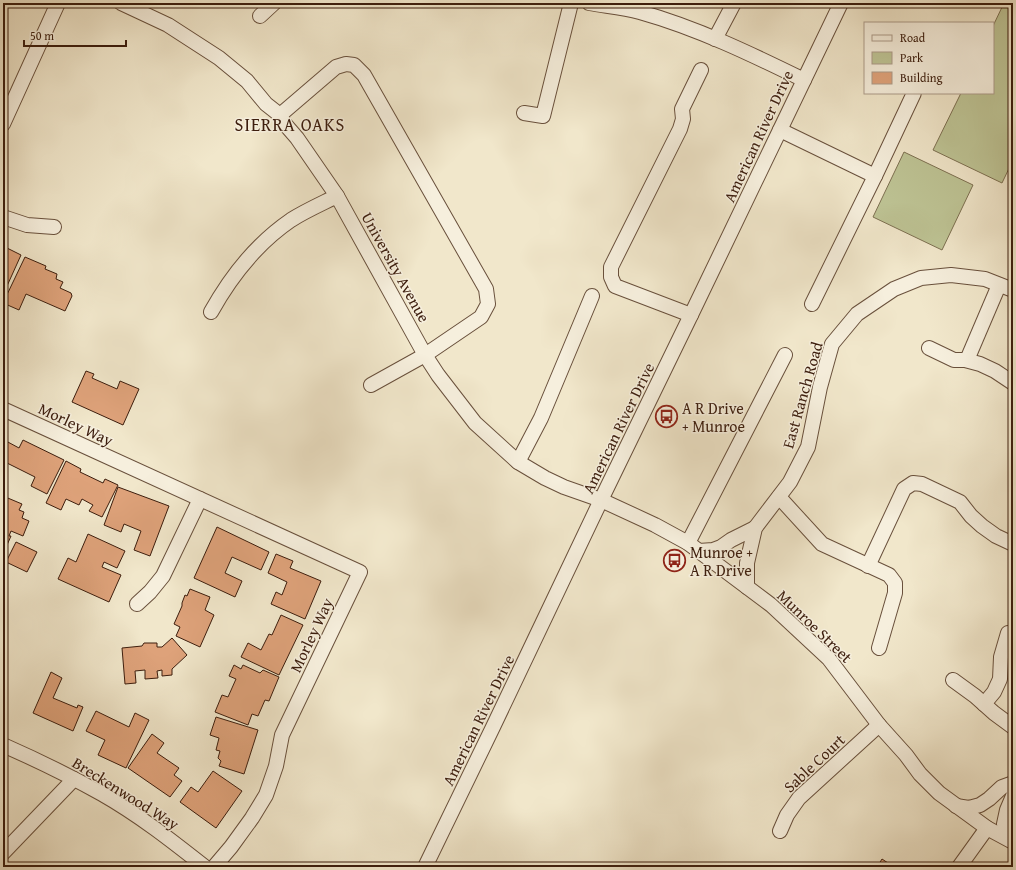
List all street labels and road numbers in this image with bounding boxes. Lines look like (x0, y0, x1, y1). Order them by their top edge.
street label: American River Drive (717, 66, 799, 206)
street label: University Avenue (356, 207, 436, 327)
street label: East Ranch Road (775, 338, 829, 451)
street label: American River Drive (576, 358, 660, 498)
street label: Morley Way (35, 396, 117, 452)
street label: Munroe Street (772, 584, 858, 668)
street label: Morley Way (283, 594, 339, 676)
street label: American River Drive (436, 650, 520, 790)
street label: Sable Court (778, 728, 851, 798)
street label: Breckenwood Way (68, 750, 184, 836)

